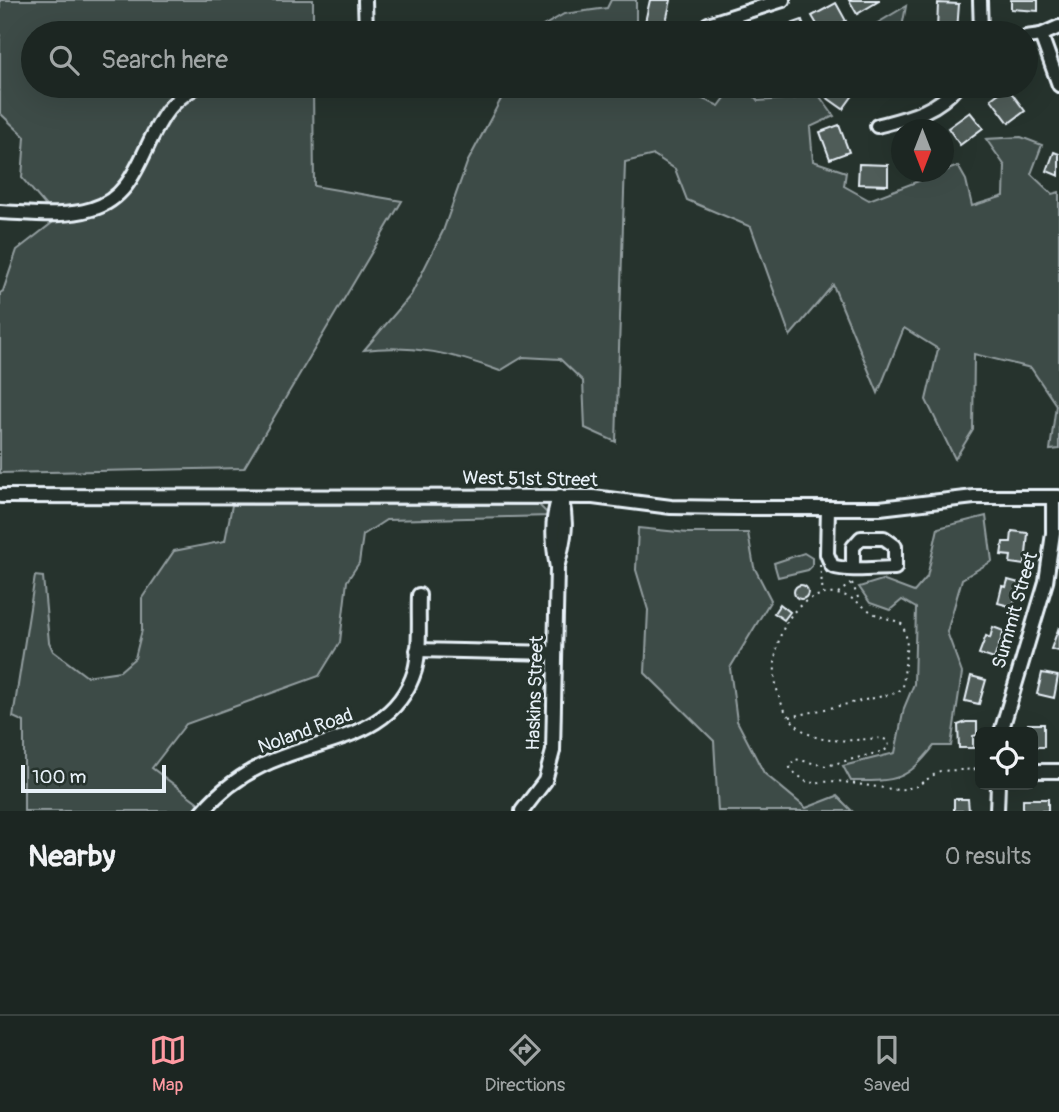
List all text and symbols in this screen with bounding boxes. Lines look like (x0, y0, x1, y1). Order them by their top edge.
search box (21, 21, 1038, 98)
icon: search (45, 41, 83, 79)
text: Search here (101, 44, 228, 76)
north arrow (891, 119, 954, 182)
street label: West 51st Street (462, 466, 598, 492)
street label: Summit Street (987, 549, 1043, 671)
street label: Haskins Street (521, 635, 549, 751)
street label: Noland Road (255, 703, 356, 759)
map controls (975, 727, 1038, 790)
button: locate (975, 727, 1038, 790)
scale bar (21, 762, 166, 794)
text: 100 m (32, 765, 86, 789)
text: Nearby (28, 838, 115, 875)
text: 0 results (945, 842, 1031, 871)
tab: Map (149, 1031, 187, 1097)
tab: Directions (485, 1031, 565, 1097)
tab: Saved (863, 1031, 910, 1097)

